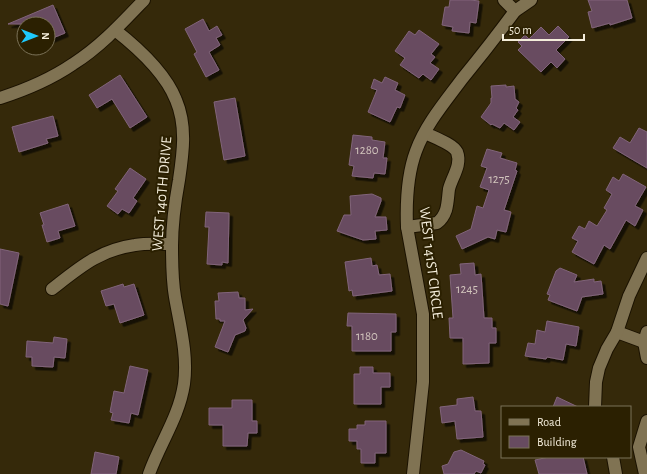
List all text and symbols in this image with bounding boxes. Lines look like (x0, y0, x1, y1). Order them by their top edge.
north arrow (16, 16, 56, 56)
scale bar (503, 16, 584, 42)
text: 50 m (509, 24, 532, 36)
text: N (40, 32, 51, 40)
street label: WEST 140TH DRIVE (150, 136, 174, 252)
house number: 1280 (355, 144, 379, 157)
house number: 1275 (488, 173, 510, 186)
street label: WEST 141ST CIRCLE (417, 206, 445, 320)
house number: 1245 (456, 283, 478, 296)
house number: 1180 (356, 330, 378, 343)
legend (501, 406, 631, 458)
text: Road (537, 416, 561, 428)
text: Building (537, 436, 577, 448)

